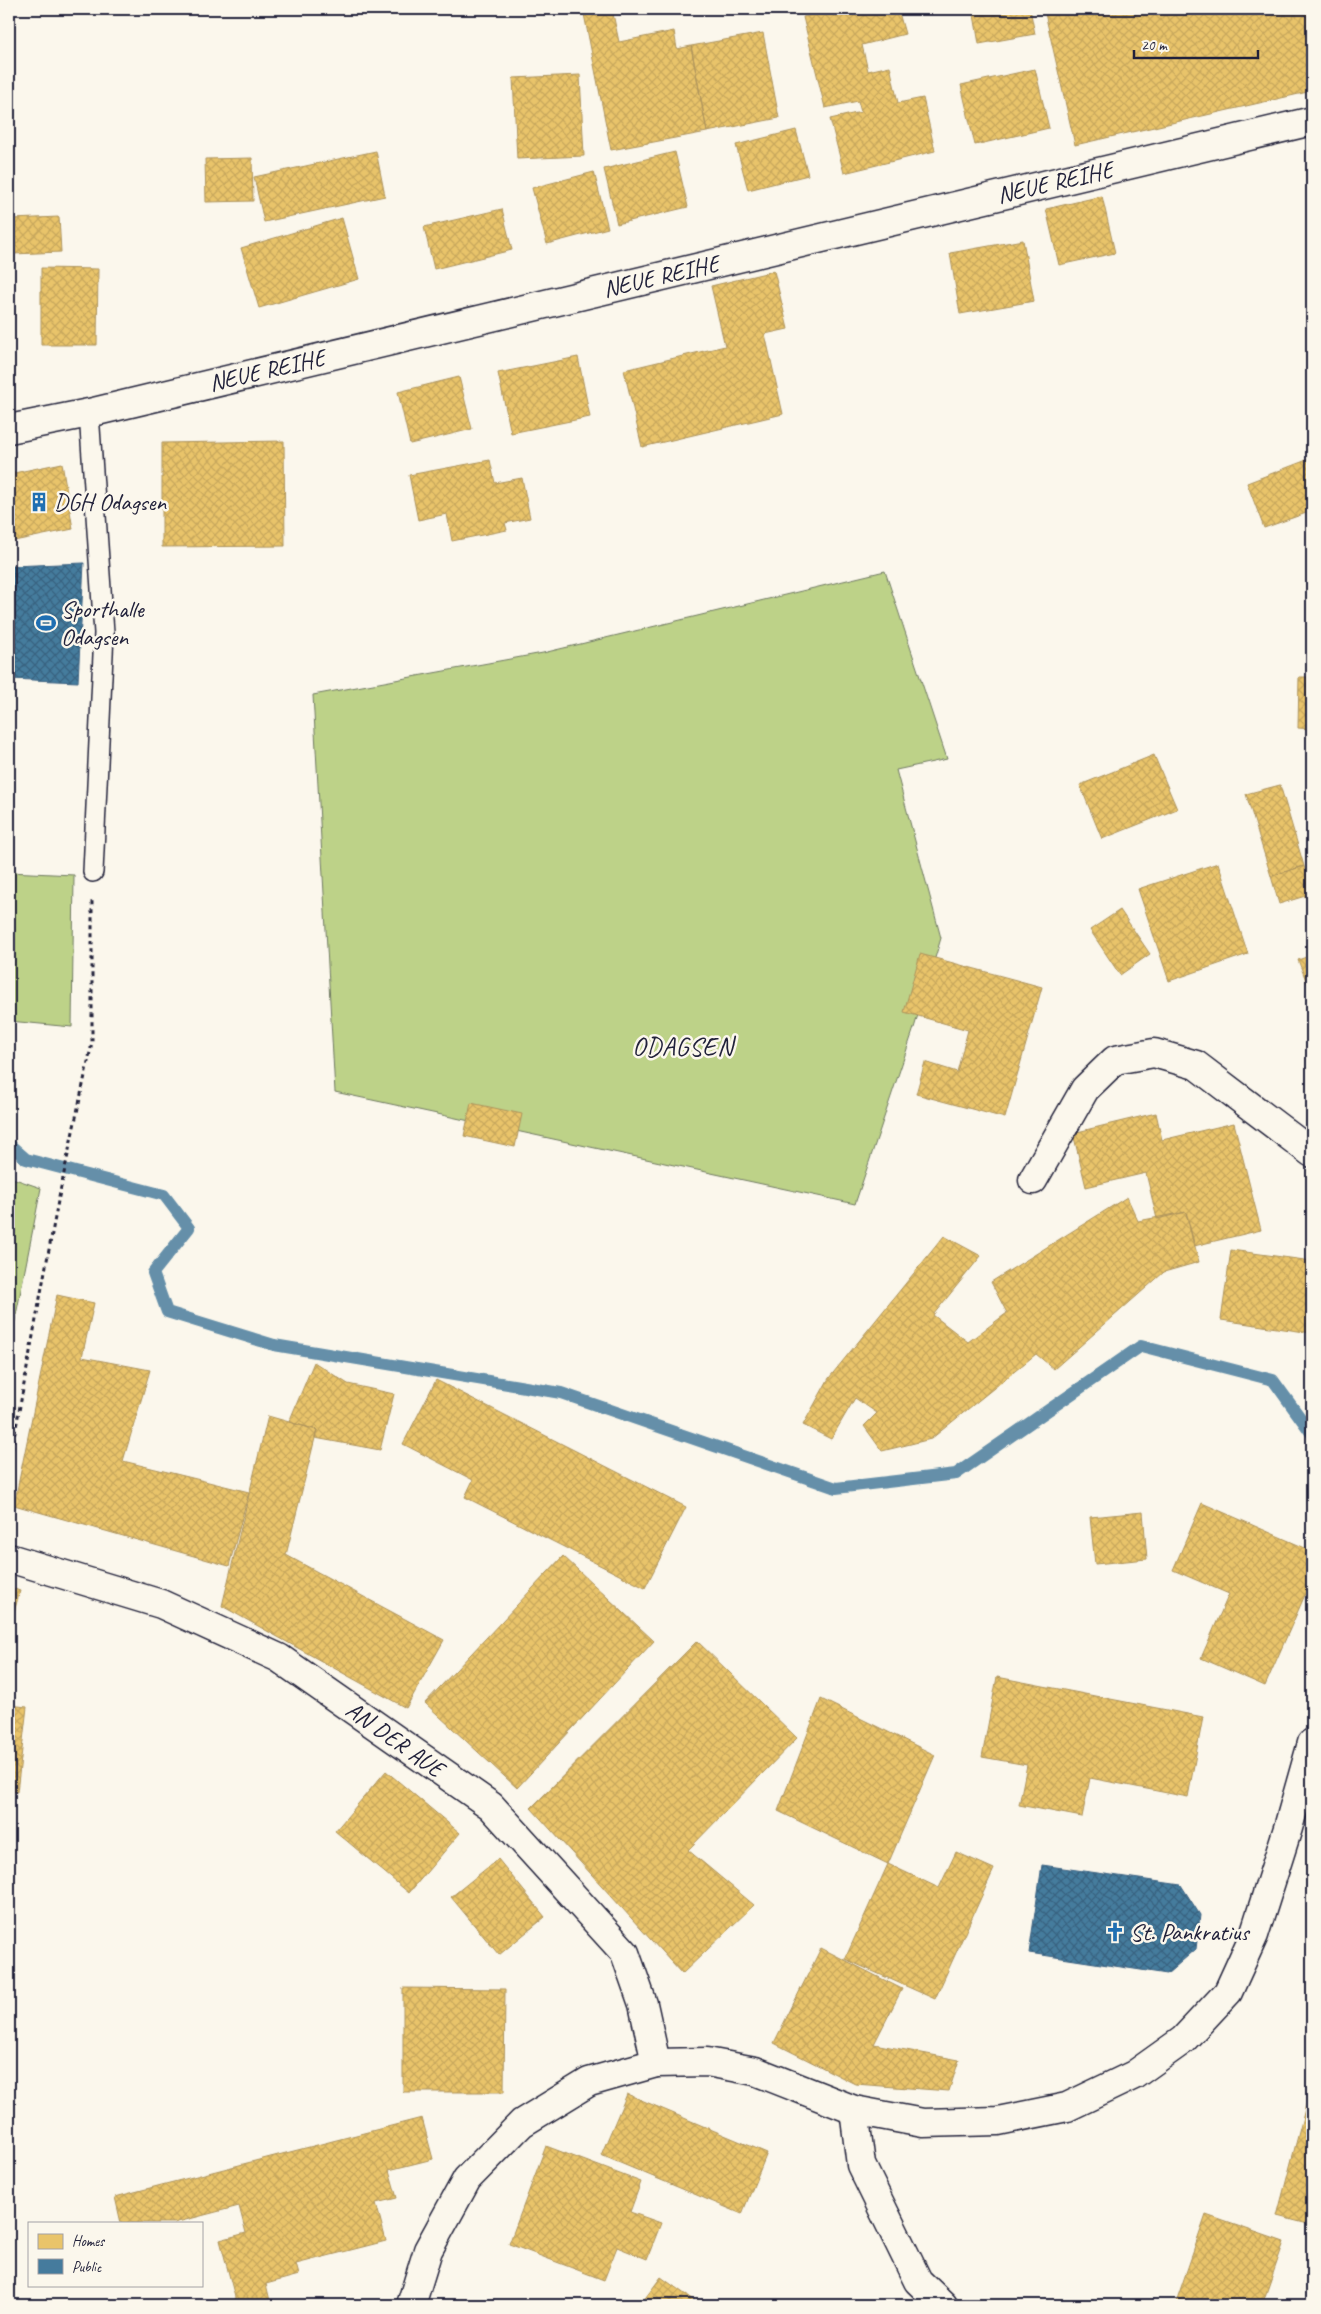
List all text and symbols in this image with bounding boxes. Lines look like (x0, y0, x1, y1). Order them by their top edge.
scale bar (1134, 28, 1257, 60)
text: 20 m (1141, 36, 1168, 55)
street label: NEUE REIHE (994, 153, 1119, 210)
street label: NEUE REIHE (600, 247, 725, 304)
street label: NEUE REIHE (206, 341, 331, 398)
place label: DGH Odagsen (54, 487, 167, 517)
building icon: DGH Odagsen (28, 491, 50, 513)
place label: Sporthalle Odagsen (61, 594, 146, 652)
sports icon: Sporthalle Odagsen (35, 612, 57, 634)
district label: ODAGSEN (632, 1030, 737, 1063)
street label: AN DER AUE (340, 1694, 452, 1785)
place label: St. Pankratius (1130, 1917, 1250, 1947)
church icon: St. Pankratius (1104, 1921, 1126, 1943)
legend (28, 2222, 202, 2286)
text: Homes (72, 2232, 106, 2251)
text: Public (72, 2258, 102, 2277)

